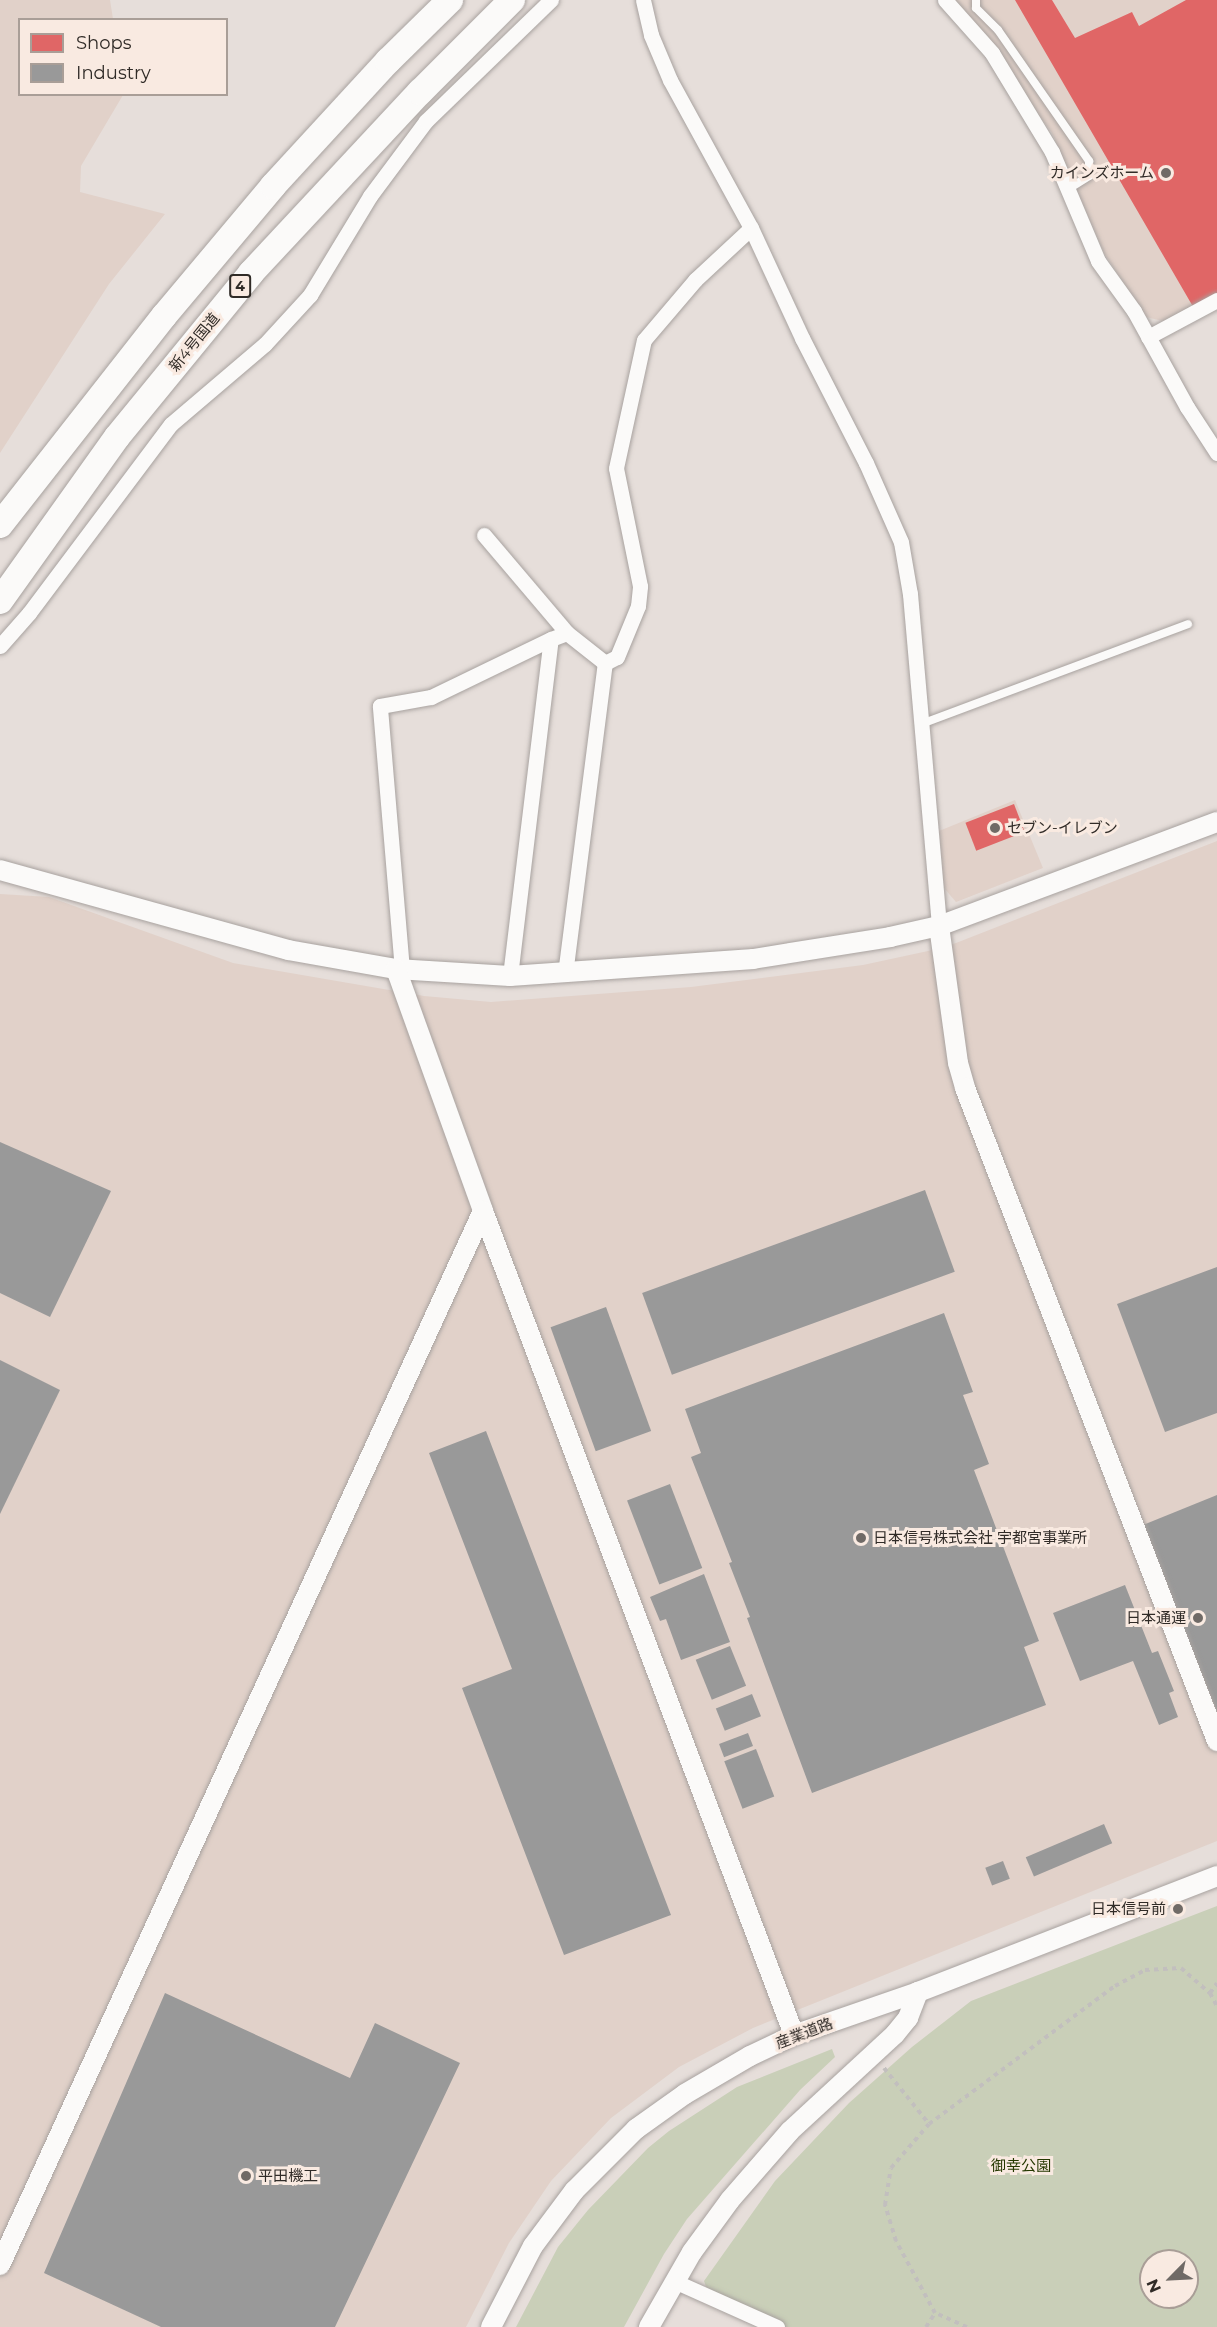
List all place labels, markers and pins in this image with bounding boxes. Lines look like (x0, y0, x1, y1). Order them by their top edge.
place label: カインズホーム (1049, 164, 1154, 182)
marker: カインズホーム (1159, 166, 1173, 180)
place label: セブン-イレブン (1007, 819, 1118, 837)
marker: セブン-イレブン (988, 821, 1002, 835)
place label: 日本信号株式会社 宇都宮事業所 (873, 1529, 1087, 1547)
marker: 日本信号株式会社 宇都宮事業所 (854, 1531, 868, 1545)
place label: 日本通運 (1126, 1609, 1186, 1627)
marker: 日本通運 (1191, 1611, 1205, 1625)
place label: 日本信号前 (1091, 1900, 1166, 1918)
marker: 日本信号前 (1171, 1902, 1185, 1916)
place label: 平田機工 (258, 2167, 318, 2185)
marker: 平田機工 (239, 2169, 253, 2183)

